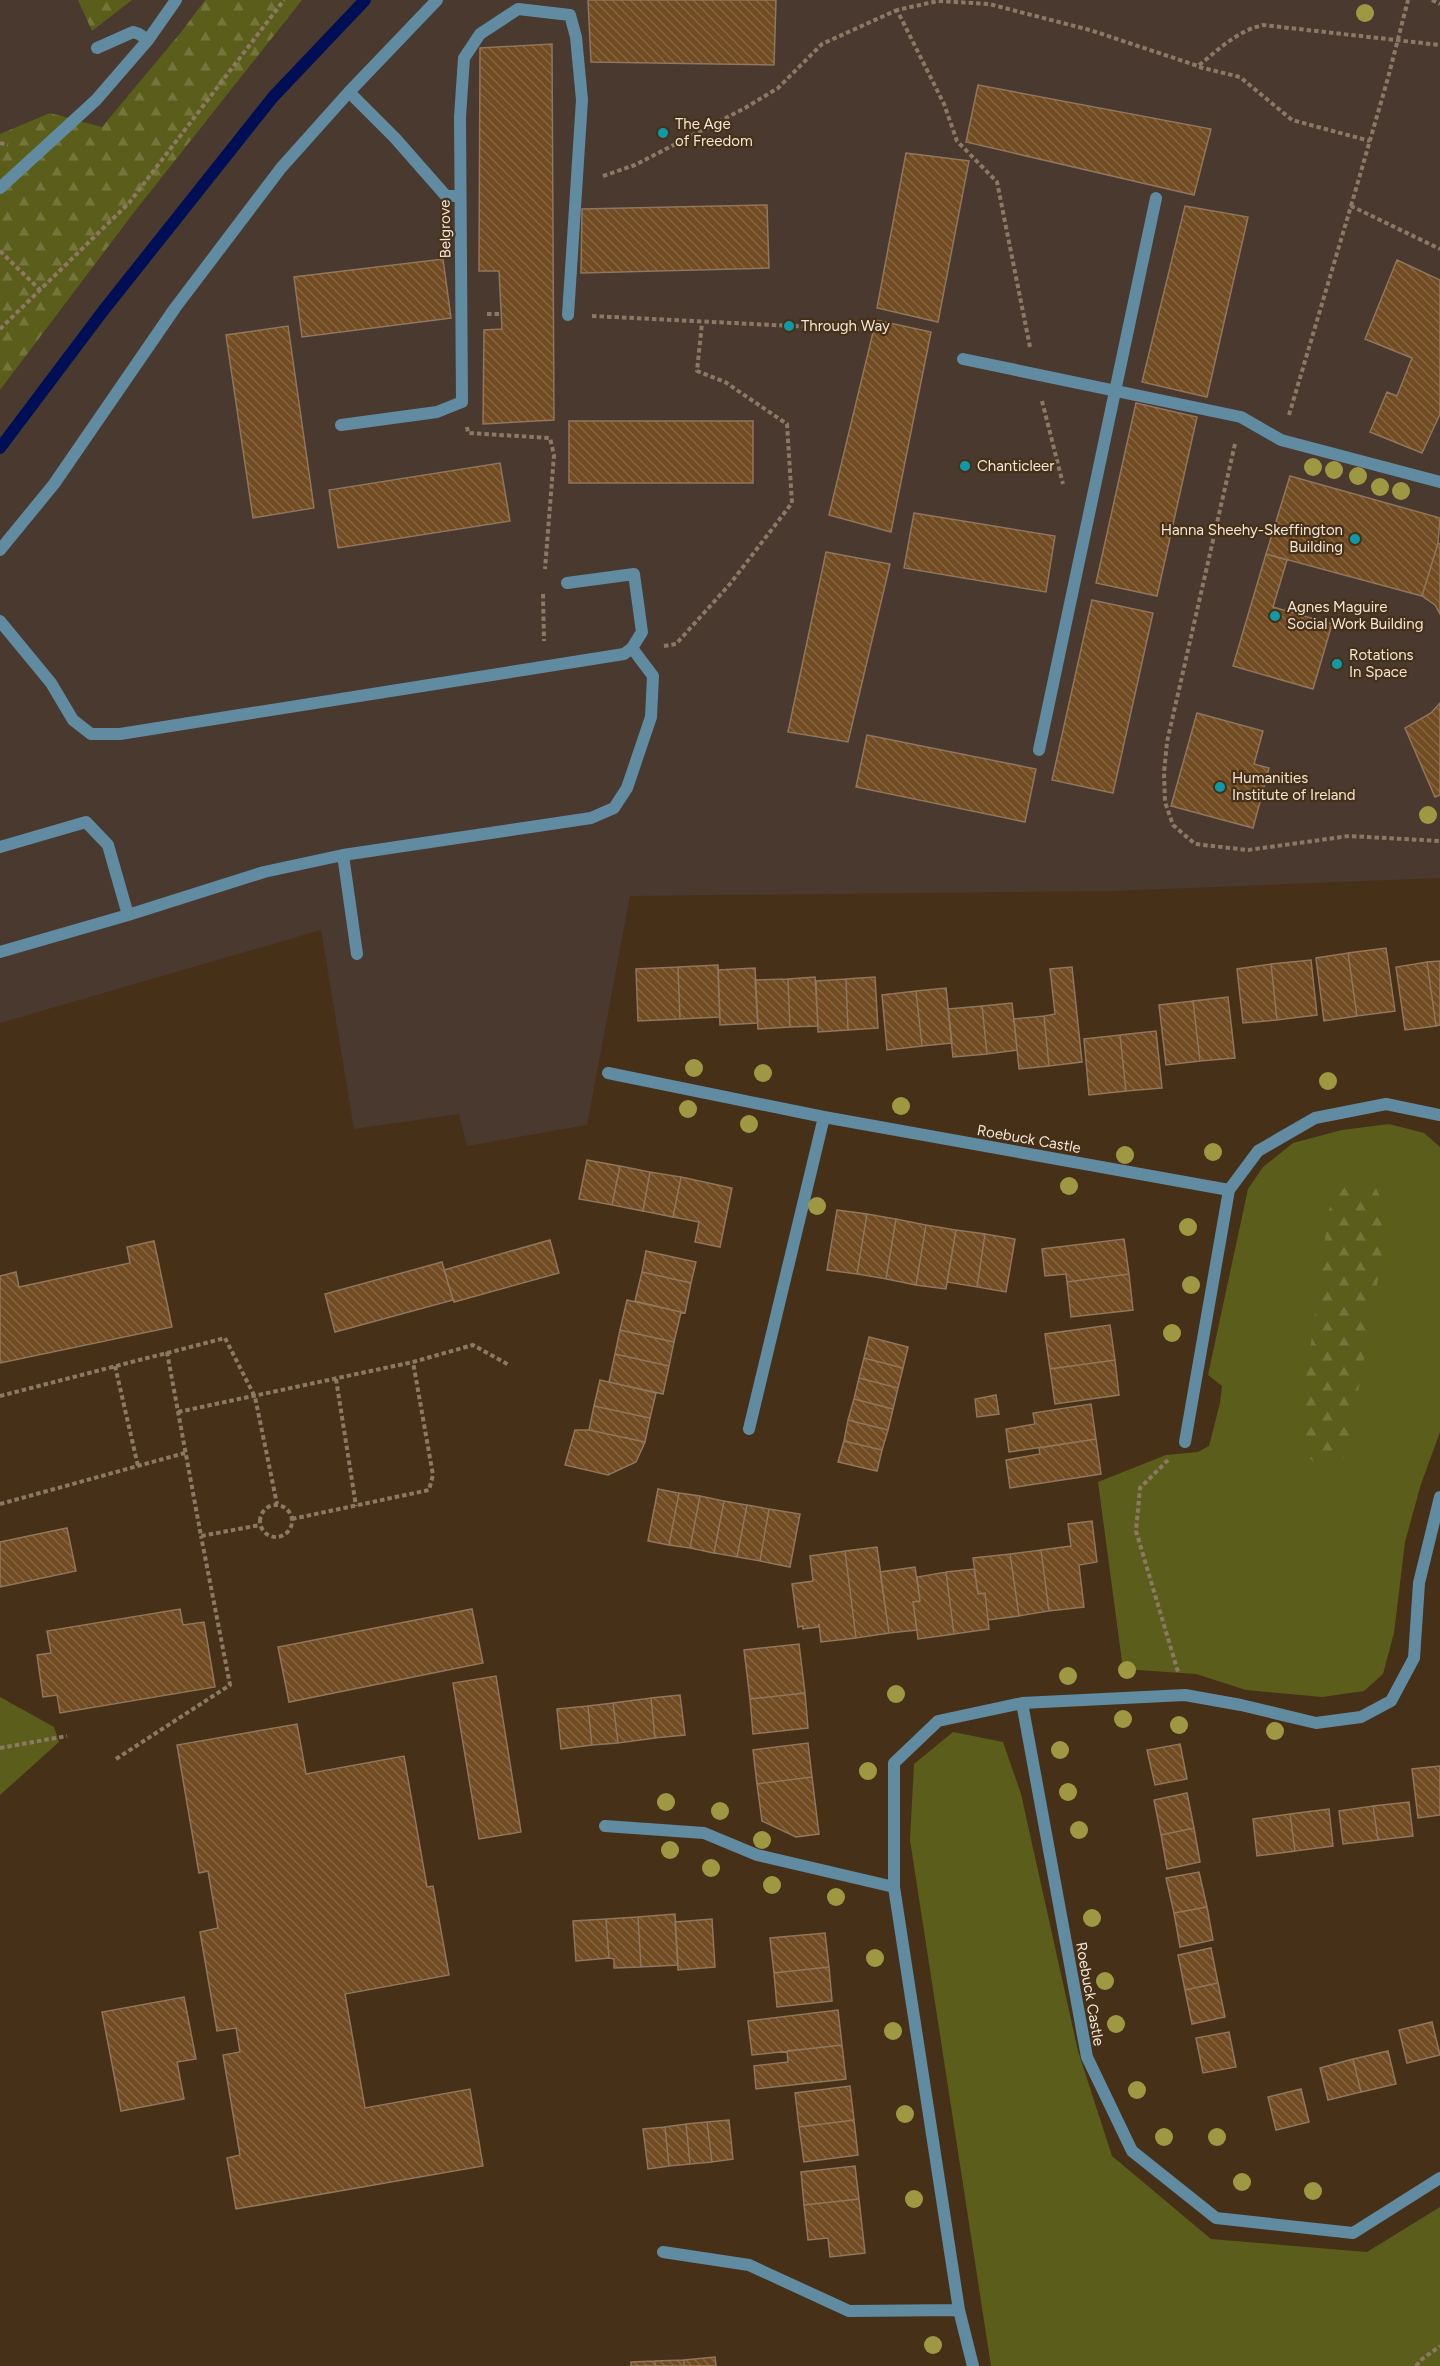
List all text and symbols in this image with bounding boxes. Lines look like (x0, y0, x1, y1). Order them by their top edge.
place label: The Age of Freedom (675, 115, 753, 150)
marker: The Age of Freedom (656, 126, 670, 140)
street label: Belgrove (435, 199, 455, 259)
place label: Through Way (801, 317, 890, 335)
marker: Through Way (782, 319, 796, 333)
place label: Chanticleer (977, 457, 1054, 475)
marker: Chanticleer (958, 459, 972, 473)
place label: Hanna Sheehy-Skeffington Building (1161, 521, 1343, 556)
marker: Hanna Sheehy-Skeffington Building (1348, 532, 1362, 546)
place label: Agnes Maguire Social Work Building (1287, 598, 1423, 633)
marker: Agnes Maguire Social Work Building (1268, 609, 1282, 623)
place label: Rotations In Space (1349, 646, 1414, 681)
marker: Rotations In Space (1330, 657, 1344, 671)
place label: Humanities Institute of Ireland (1232, 769, 1356, 804)
marker: Humanities Institute of Ireland (1213, 780, 1227, 794)
street label: Roebuck Castle (976, 1121, 1082, 1157)
street label: Roebuck Castle (1072, 1941, 1108, 2047)

